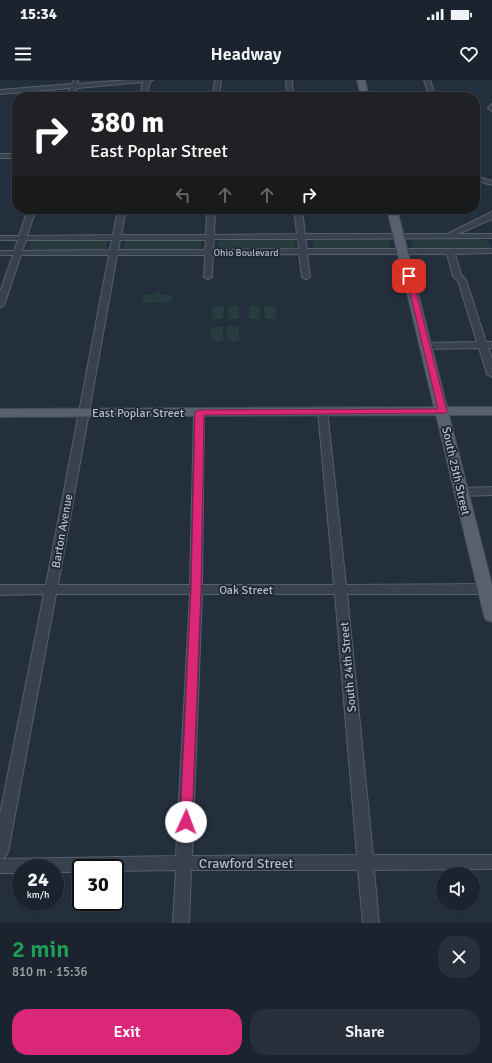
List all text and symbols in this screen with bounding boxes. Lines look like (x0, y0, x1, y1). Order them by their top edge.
text: 15:34 (20, 5, 57, 23)
icon: menu (12, 43, 34, 65)
text: Headway (211, 43, 281, 65)
icon: heart (458, 43, 480, 65)
text: 380 m (90, 106, 164, 140)
icon: right (24, 108, 76, 160)
text: East Poplar Street (90, 140, 228, 162)
icon: left (172, 184, 194, 206)
icon: ahead (214, 184, 236, 206)
icon: ahead (256, 184, 278, 206)
icon: right (298, 184, 320, 206)
street label: Ohio Boulevard (213, 247, 279, 259)
pin (392, 259, 426, 293)
icon: arrive (398, 265, 420, 287)
street label: East Poplar Street (92, 406, 184, 421)
street label: South 25th Street (438, 425, 473, 517)
street label: Barton Avenue (49, 493, 76, 569)
street label: Oak Street (219, 583, 273, 598)
street label: South 24th Street (337, 621, 360, 713)
position arrow (165, 801, 207, 843)
street label: Crawford Street (199, 855, 293, 872)
speed limit sign: 30 (72, 859, 124, 911)
text: 24 (27, 867, 49, 892)
map controls (436, 867, 480, 911)
button: sound (436, 867, 480, 911)
text: km/h (27, 889, 49, 901)
text: 2 min (12, 934, 69, 964)
button: close (438, 936, 480, 978)
text: 810 m · 15:36 (12, 964, 88, 980)
button: Exit (12, 1009, 242, 1055)
button: Share (250, 1009, 480, 1055)

